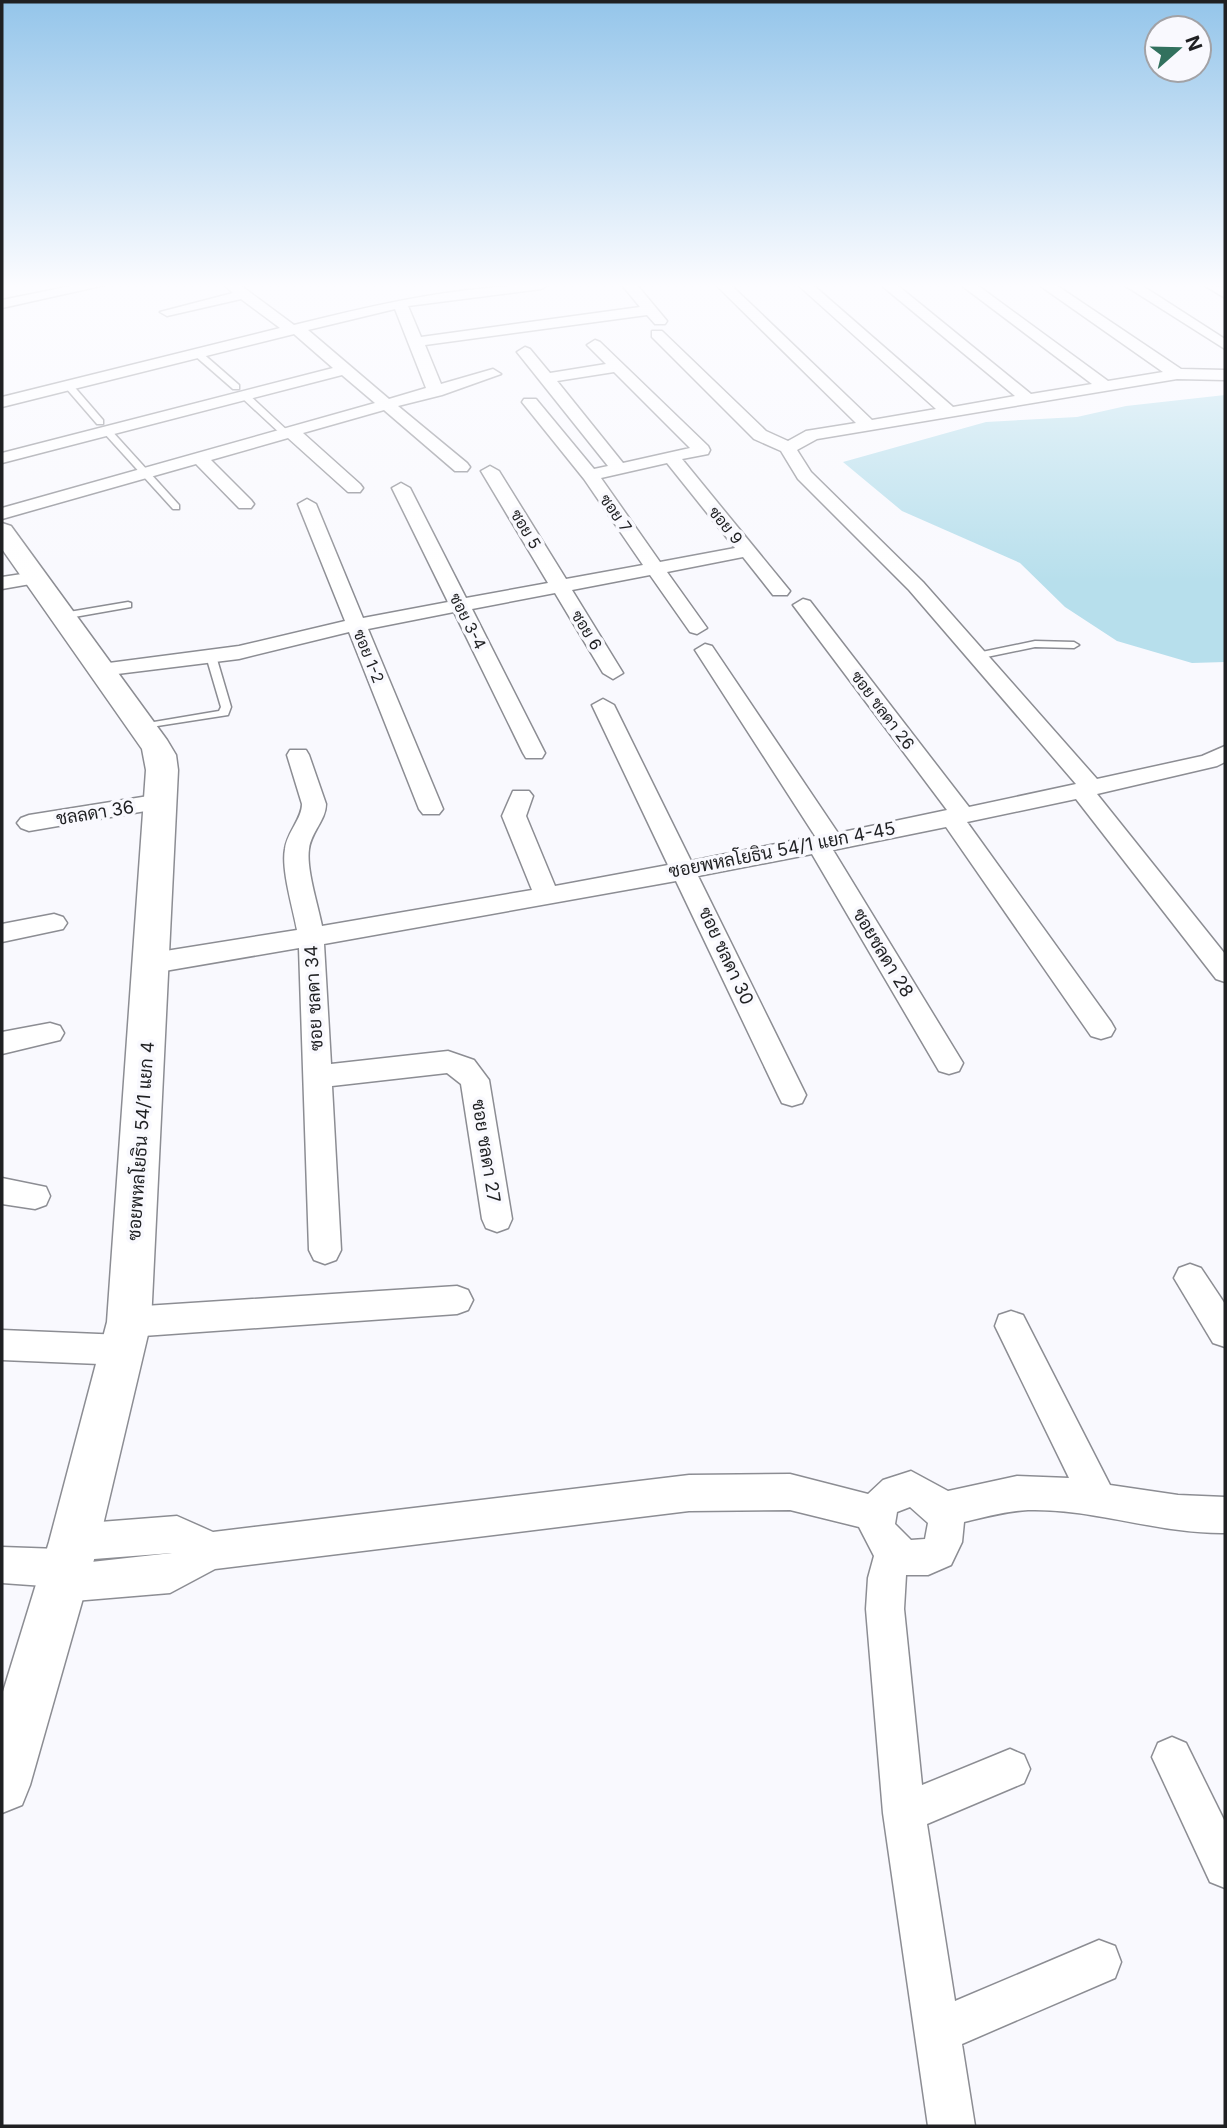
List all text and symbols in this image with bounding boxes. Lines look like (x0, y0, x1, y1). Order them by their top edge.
north arrow (1143, 14, 1213, 84)
text: N (1180, 33, 1207, 54)
street label: ซอย 7 (596, 490, 636, 536)
street label: ซอย 9 (705, 502, 747, 548)
street label: ซอย 5 (506, 506, 546, 552)
street label: ซอย 3-4 (445, 590, 491, 652)
street label: ซอย 6 (567, 606, 607, 654)
street label: ซอย 1-2 (349, 626, 389, 686)
street label: ซอย ชลดา 26 (847, 667, 919, 753)
street label: ชลลดา 36 (54, 796, 135, 829)
street label: ซอยพหลโยธิน 54/1 แยก 4-45 (666, 815, 897, 882)
street label: ซอย ชลดา 30 (695, 904, 758, 1008)
street label: ซอยชลดา 28 (849, 905, 918, 1001)
street label: ซอย ชลดา 34 (300, 945, 327, 1051)
street label: ซอยพหลโยธิน 54/1 แยก 4 (121, 1041, 158, 1241)
street label: ซอย ชลดา 27 (468, 1098, 505, 1204)

